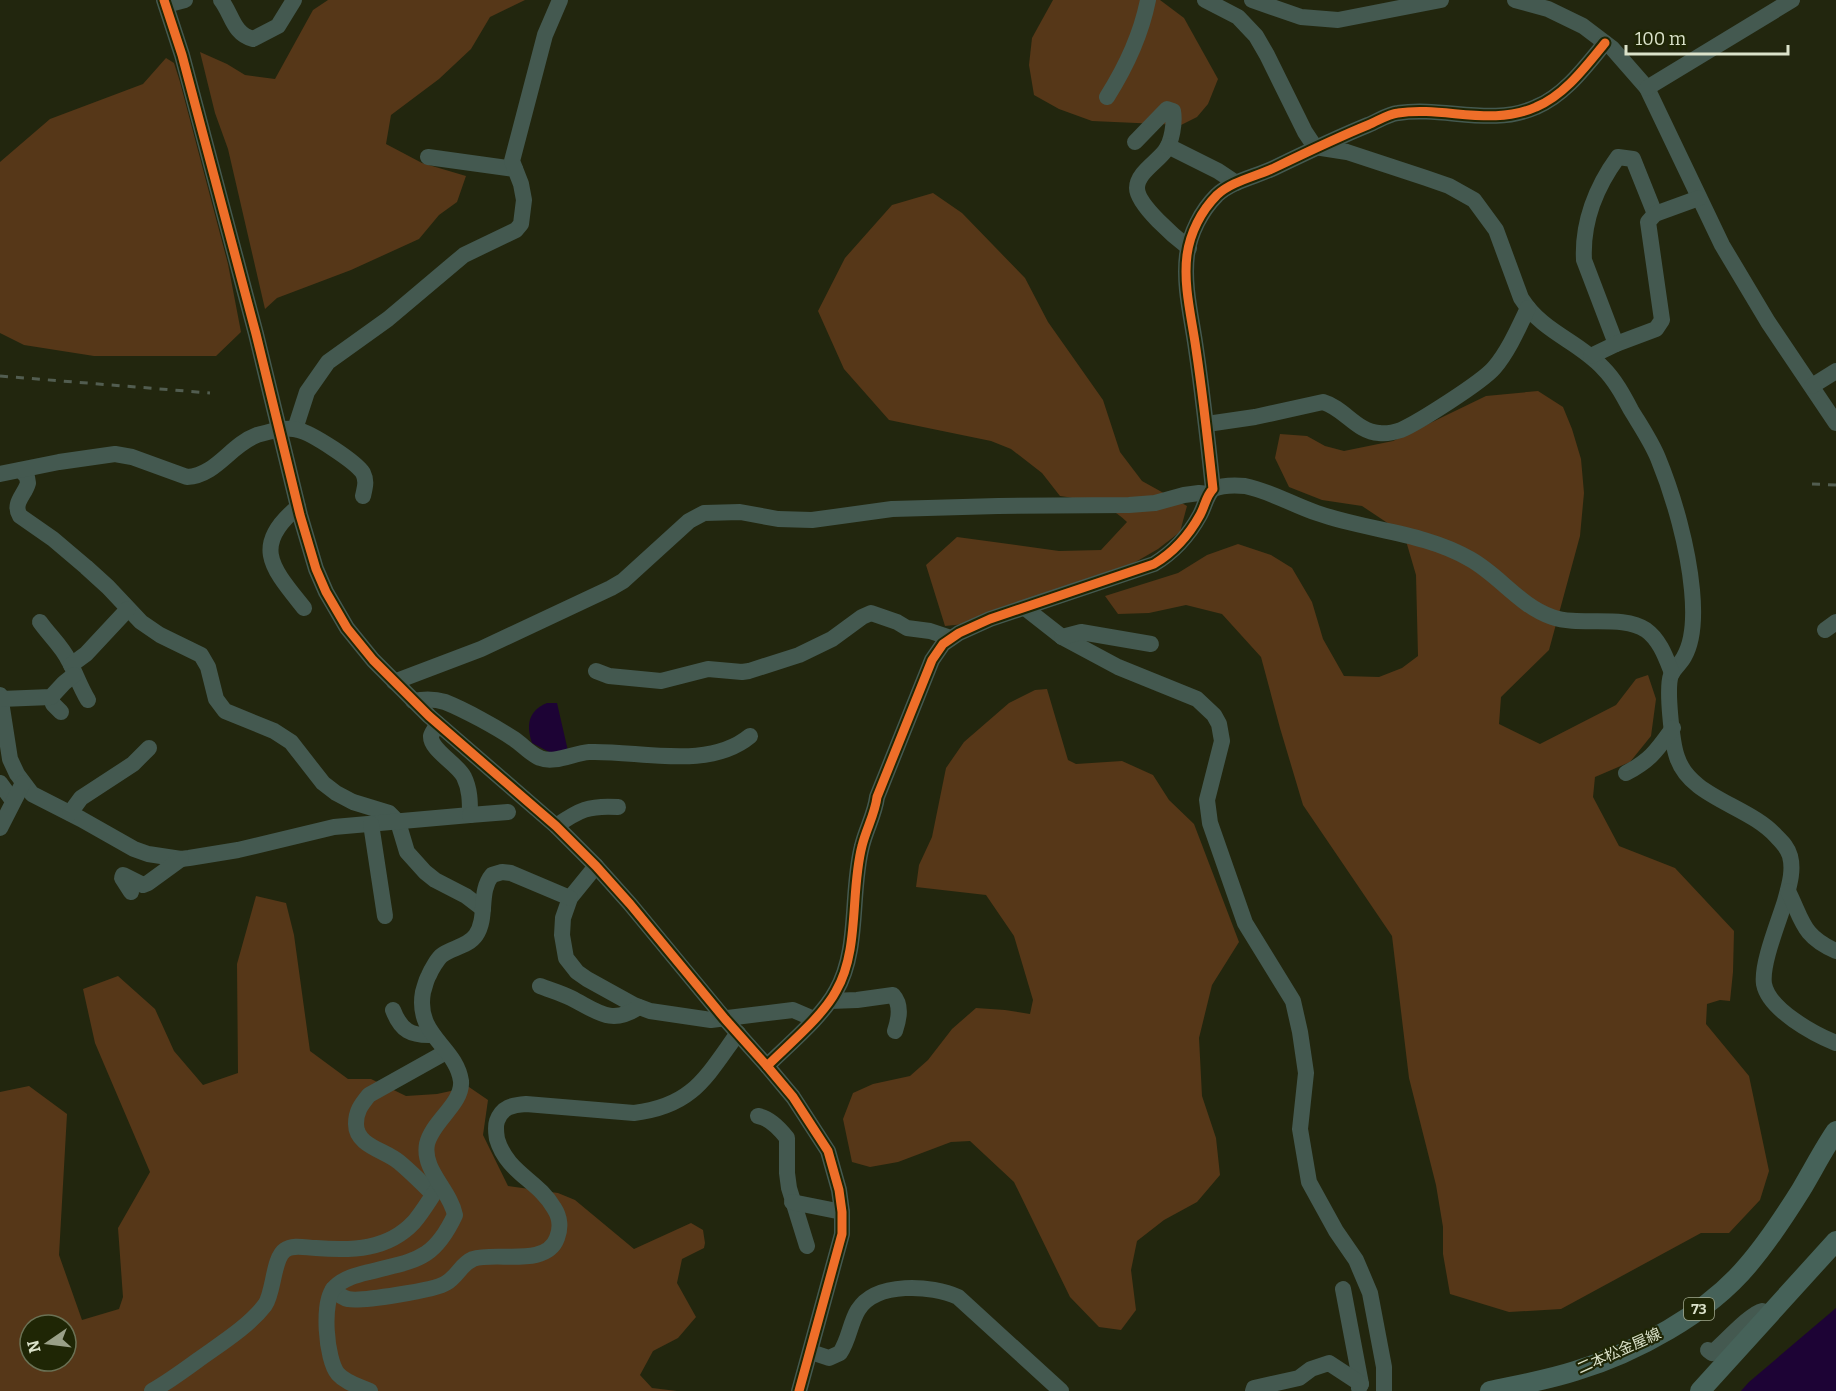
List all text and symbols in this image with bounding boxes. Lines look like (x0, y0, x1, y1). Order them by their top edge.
scale bar (1626, 18, 1788, 56)
text: 100 m (1635, 28, 1686, 50)
road number: 73 (1684, 1298, 1714, 1320)
north arrow (18, 1313, 78, 1373)
street label: 二本松金屋線 (1574, 1324, 1664, 1378)
text: N (23, 1338, 45, 1355)

